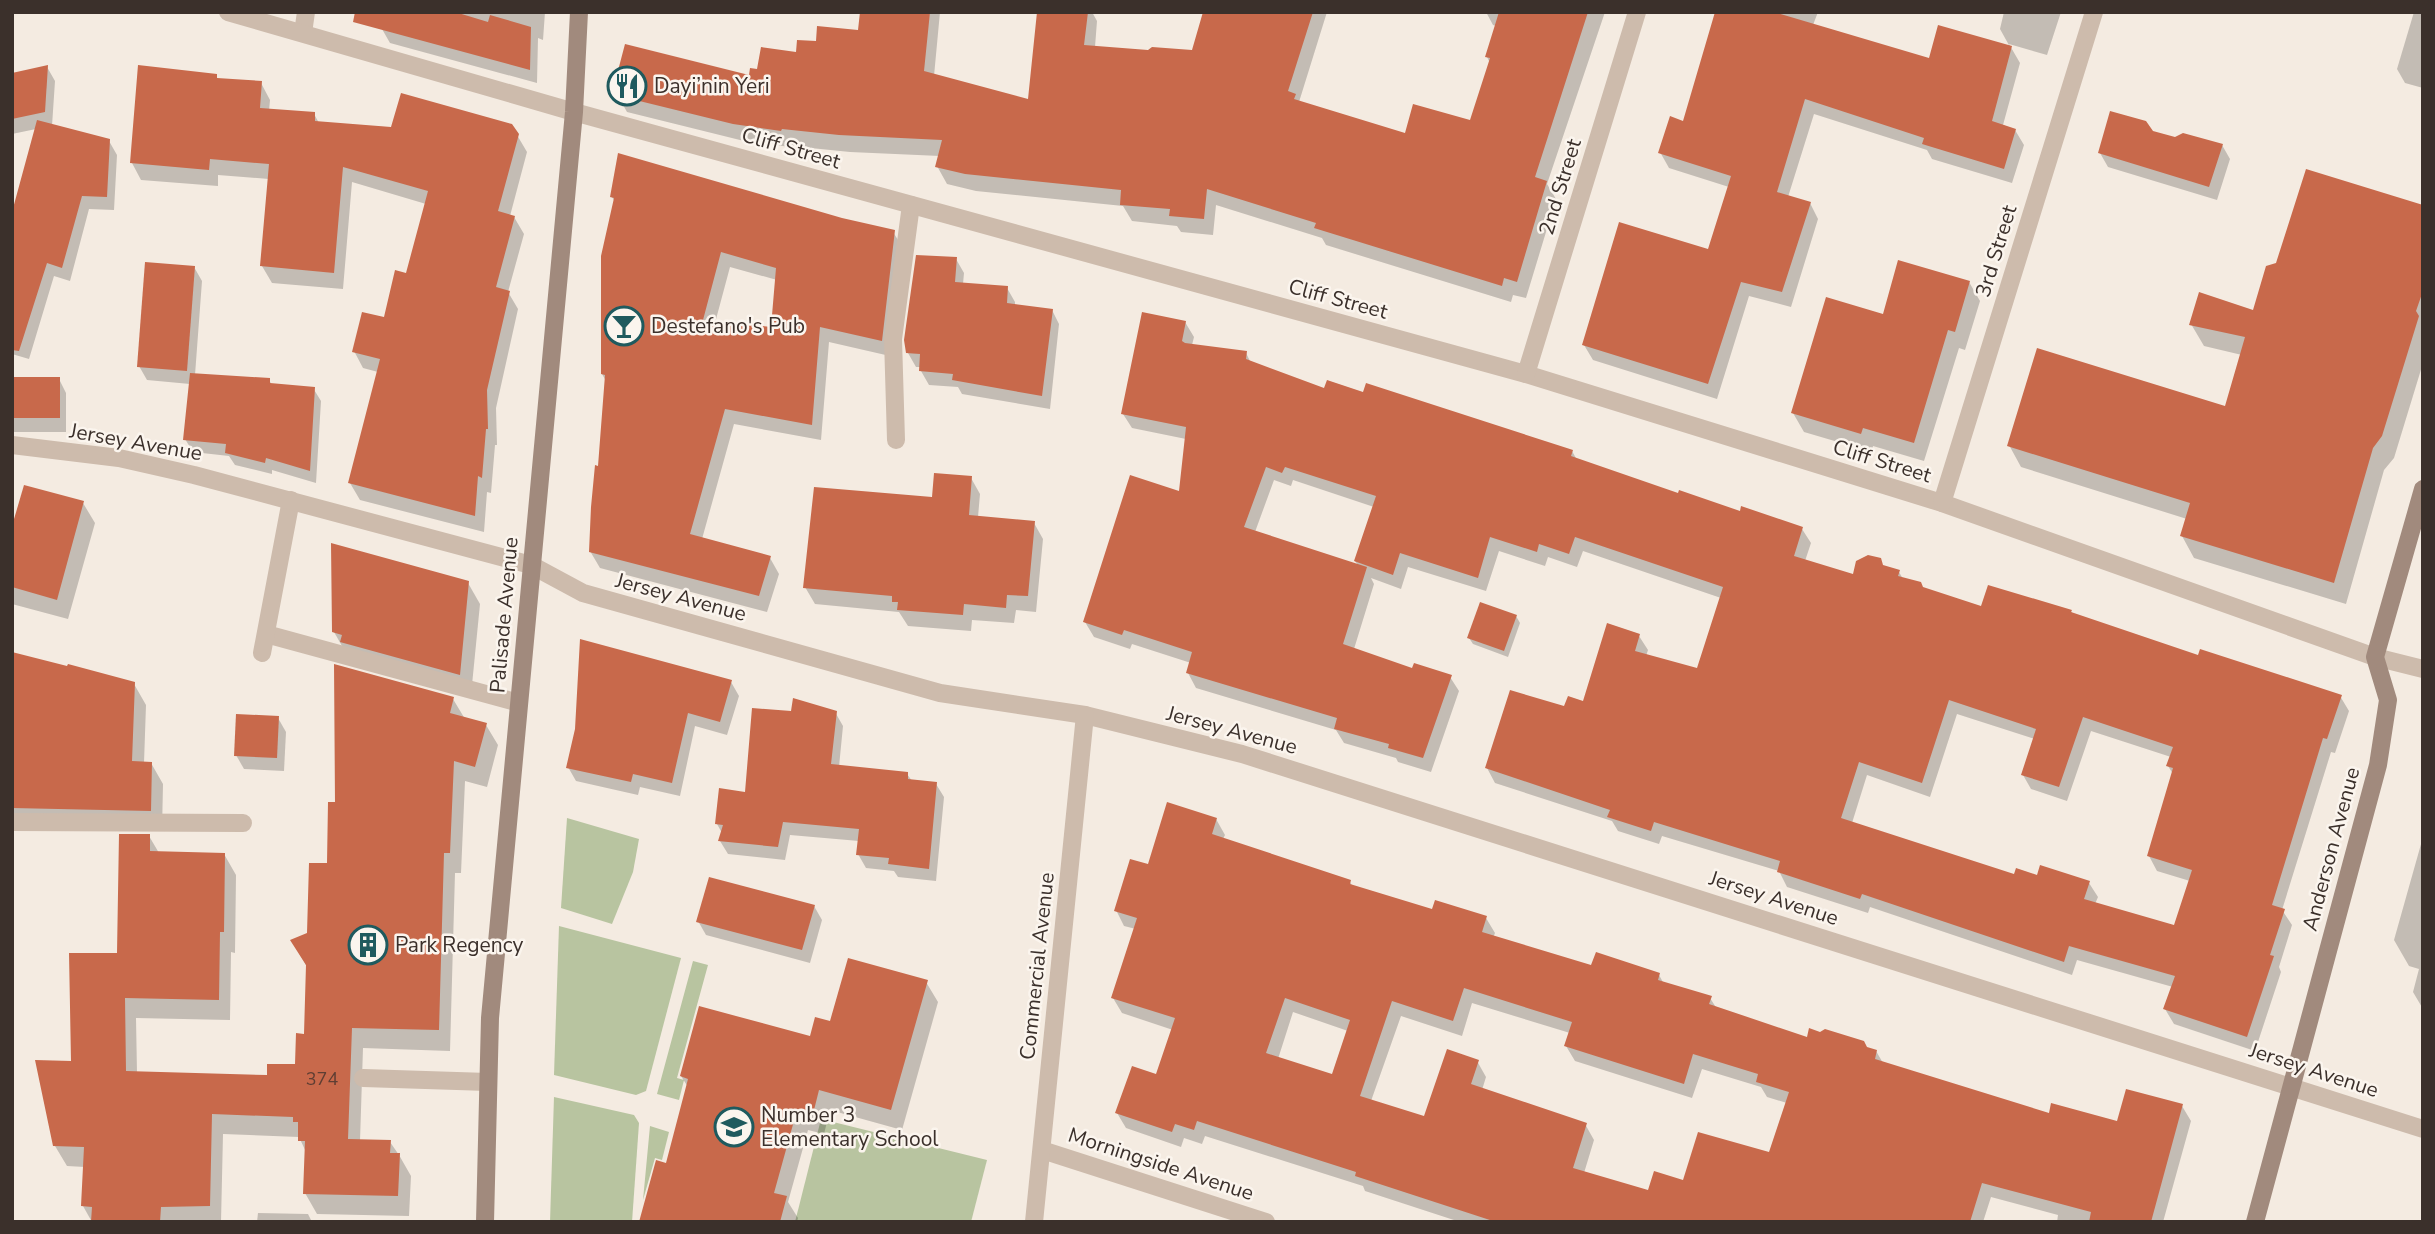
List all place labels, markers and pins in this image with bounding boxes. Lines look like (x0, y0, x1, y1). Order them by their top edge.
restaurant icon: Dayi’nin Yeri (606, 65, 648, 107)
place label: Dayi’nin Yeri (654, 72, 770, 100)
bar icon: Destefano's Pub (603, 305, 645, 347)
place label: Destefano's Pub (651, 312, 805, 340)
building icon: Park Regency (347, 924, 389, 966)
place label: Park Regency (395, 931, 524, 959)
place label: Number 3 Elementary School (761, 1101, 939, 1153)
school or university icon: Number 3 Elementary School (713, 1106, 755, 1148)

